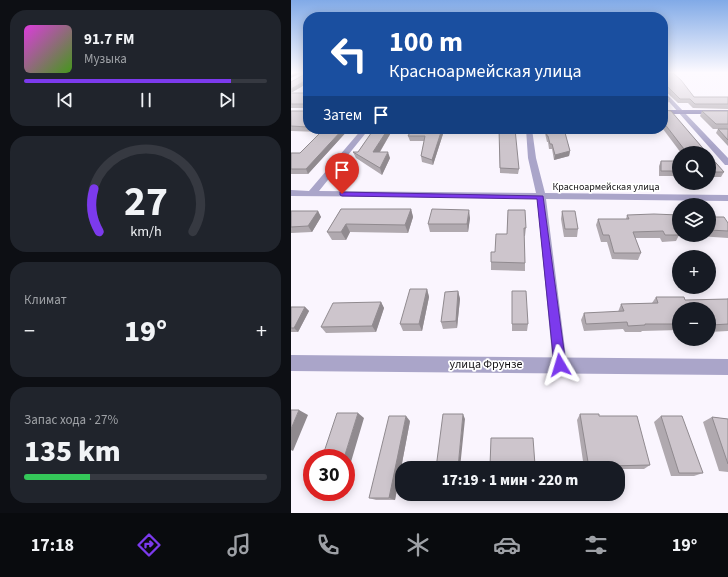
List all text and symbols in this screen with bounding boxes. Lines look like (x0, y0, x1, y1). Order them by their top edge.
text: 100 m (389, 22, 463, 62)
icon: left (323, 28, 375, 80)
text: 91.7 FM (84, 29, 135, 50)
text: Музыка (84, 50, 127, 68)
text: Красноармейская улица (389, 59, 582, 84)
icon: previous (54, 89, 76, 111)
icon: pause (135, 89, 157, 111)
icon: next (216, 89, 238, 111)
icon: arrive (370, 104, 392, 126)
text: Затем (323, 105, 362, 126)
map controls (672, 146, 716, 346)
button: search (672, 146, 716, 190)
pin (325, 153, 359, 194)
icon: arrive (331, 159, 353, 181)
text: 27 (124, 171, 167, 231)
street label: Красноармейская улица (552, 180, 660, 194)
button: layers (672, 198, 716, 242)
text: km/h (130, 220, 161, 241)
button: + (672, 250, 716, 294)
text: Климат (24, 291, 67, 309)
button: − (672, 302, 716, 346)
text: 19° (124, 310, 167, 353)
text: − (24, 315, 35, 347)
text: + (256, 315, 267, 347)
position arrow (539, 344, 581, 386)
street label: улица Фрунзе (449, 356, 523, 373)
text: Запас хода · 27% (24, 411, 118, 429)
text: 135 km (24, 430, 121, 473)
speed limit sign: 30 (303, 449, 355, 501)
text: 17:19 · 1 мин · 220 m (442, 470, 578, 491)
icon: directions (135, 531, 163, 559)
icon: music (225, 531, 253, 559)
icon: phone (314, 531, 342, 559)
icon: climate (404, 531, 432, 559)
icon: car (493, 531, 521, 559)
icon: filters (582, 531, 610, 559)
text: 17:18 (31, 533, 74, 558)
text: 19° (672, 533, 697, 558)

